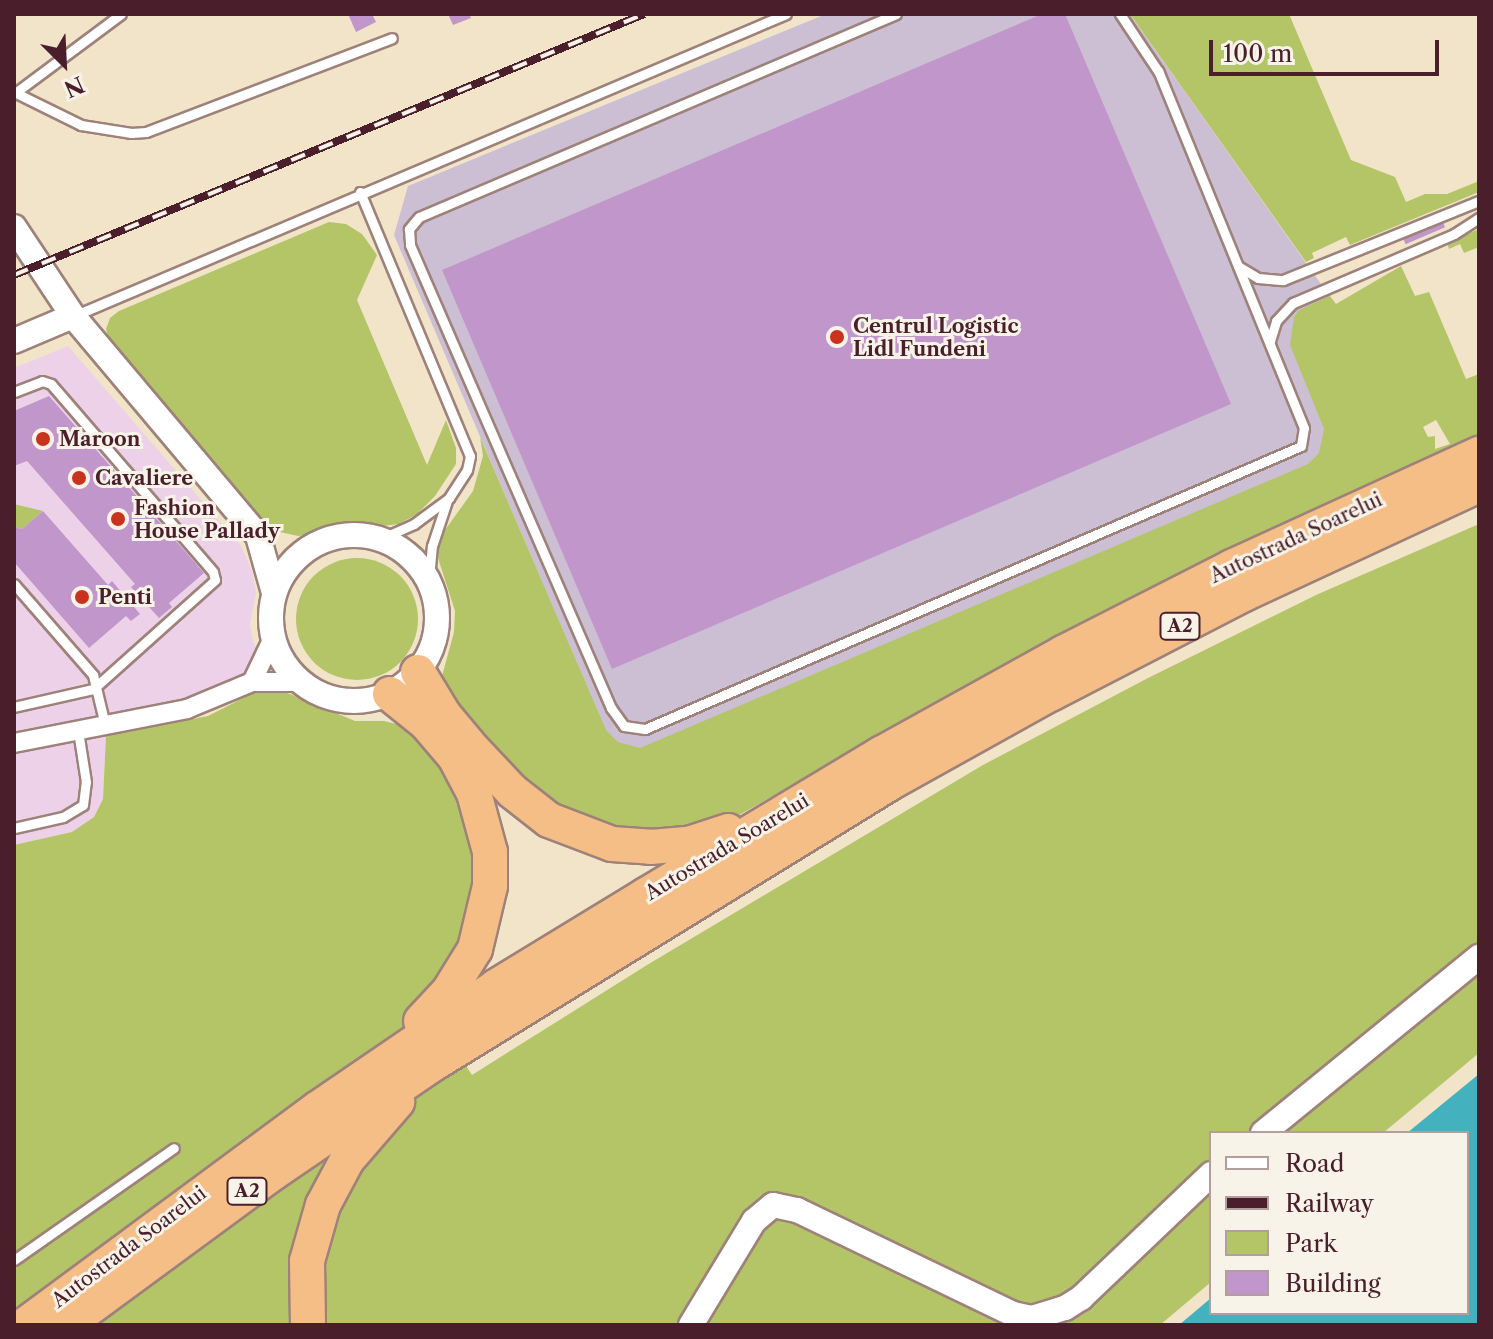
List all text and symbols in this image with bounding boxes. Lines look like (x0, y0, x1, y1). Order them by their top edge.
north arrow (24, 24, 104, 104)
scale bar (1213, 24, 1443, 74)
text: 100 m (1223, 39, 1292, 68)
text: N (60, 70, 88, 103)
place label: Centrul Logistic Lidl Fundeni (853, 314, 1018, 361)
marker: Centrul Logistic Lidl Fundeni (828, 328, 846, 346)
place label: Maroon (59, 427, 140, 451)
marker: Maroon (34, 430, 52, 448)
place label: Cavaliere (95, 466, 193, 490)
marker: Cavaliere (70, 469, 88, 487)
street label: Autostrada Soarelui (1206, 488, 1386, 588)
place label: Fashion House Pallady (134, 496, 280, 543)
marker: Fashion House Pallady (109, 510, 127, 528)
place label: Penti (98, 585, 152, 609)
marker: Penti (73, 588, 91, 606)
road number: A2 (1158, 612, 1202, 640)
street label: Autostrada Soarelui (641, 788, 813, 906)
legend (1209, 1131, 1469, 1315)
text: Road (1285, 1149, 1344, 1178)
road number: A2 (225, 1177, 269, 1205)
street label: Autostrada Soarelui (47, 1181, 211, 1313)
text: Railway (1285, 1189, 1374, 1218)
text: Park (1285, 1229, 1337, 1258)
text: Building (1285, 1269, 1381, 1298)

